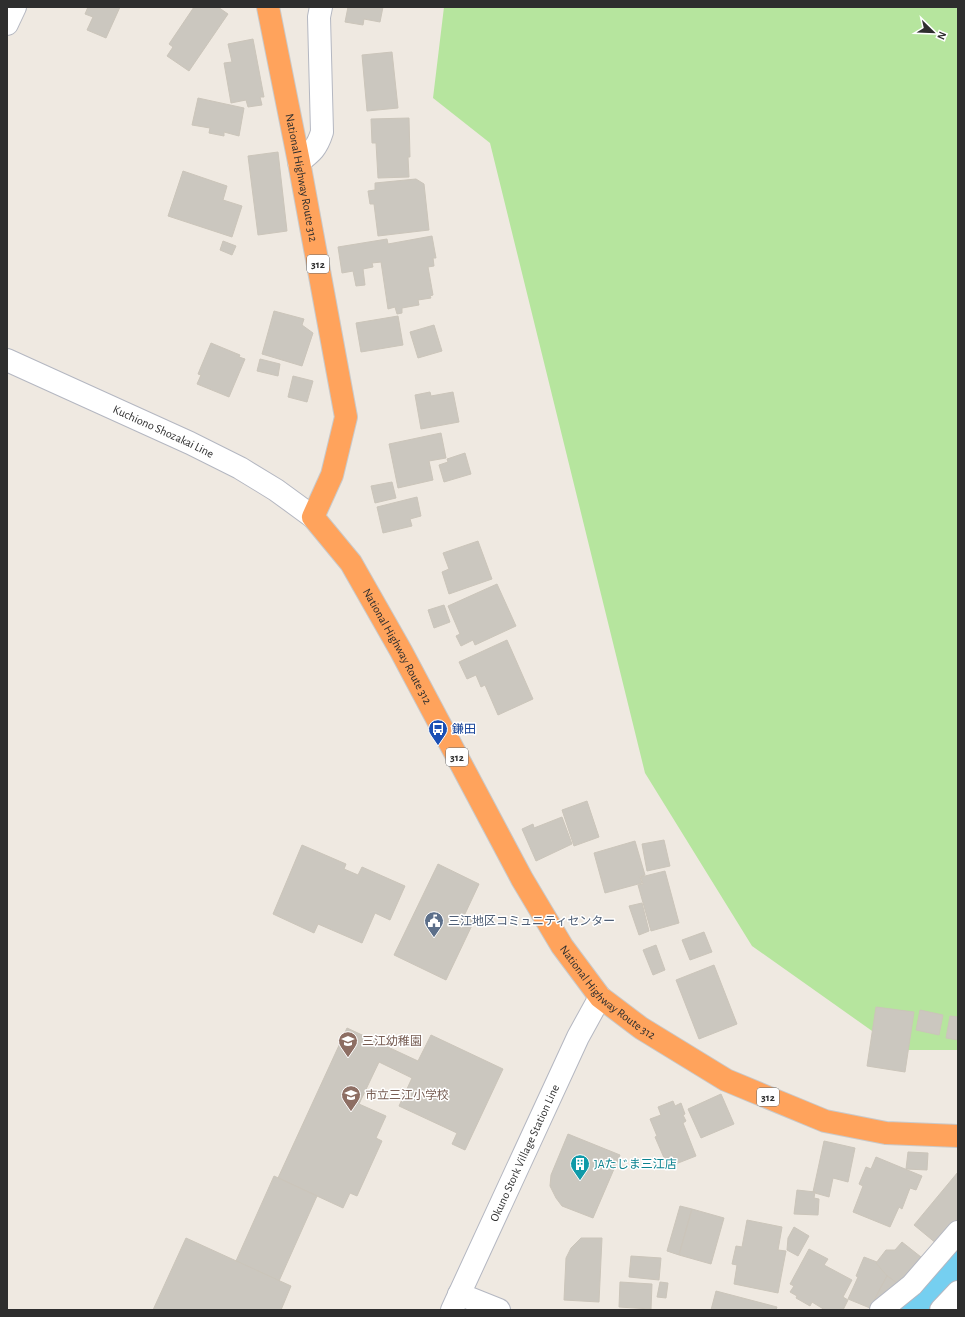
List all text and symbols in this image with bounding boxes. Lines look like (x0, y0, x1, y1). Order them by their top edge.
north arrow (913, 12, 953, 52)
text: N (935, 30, 948, 41)
street label: National Highway Route 312 (283, 113, 320, 243)
road number: 312 (307, 255, 329, 273)
street label: Kuchiono Shozakai Line (111, 403, 216, 460)
street label: National Highway Route 312 (361, 586, 434, 706)
bus stop icon: 鎌田 (427, 718, 449, 746)
place label: 鎌田 (452, 722, 476, 735)
road number: 312 (446, 748, 468, 766)
public building icon: 三江地区コミュニティセンター (423, 910, 445, 938)
place label: 三江地区コミュニティセンター (448, 915, 615, 927)
street label: National Highway Route 312 (558, 943, 658, 1042)
school or university icon: 三江幼稚園 (337, 1030, 359, 1058)
place label: 三江幼稚園 (362, 1034, 422, 1047)
street label: Okuno Stork Village Station Line (488, 1082, 561, 1223)
school or university icon: 市立三江小学校 (340, 1084, 362, 1112)
place label: 市立三江小学校 (365, 1088, 449, 1101)
road number: 312 (757, 1088, 779, 1106)
building icon: JAたじま三江店 (569, 1153, 591, 1181)
place label: JAたじま三江店 (594, 1158, 677, 1170)

